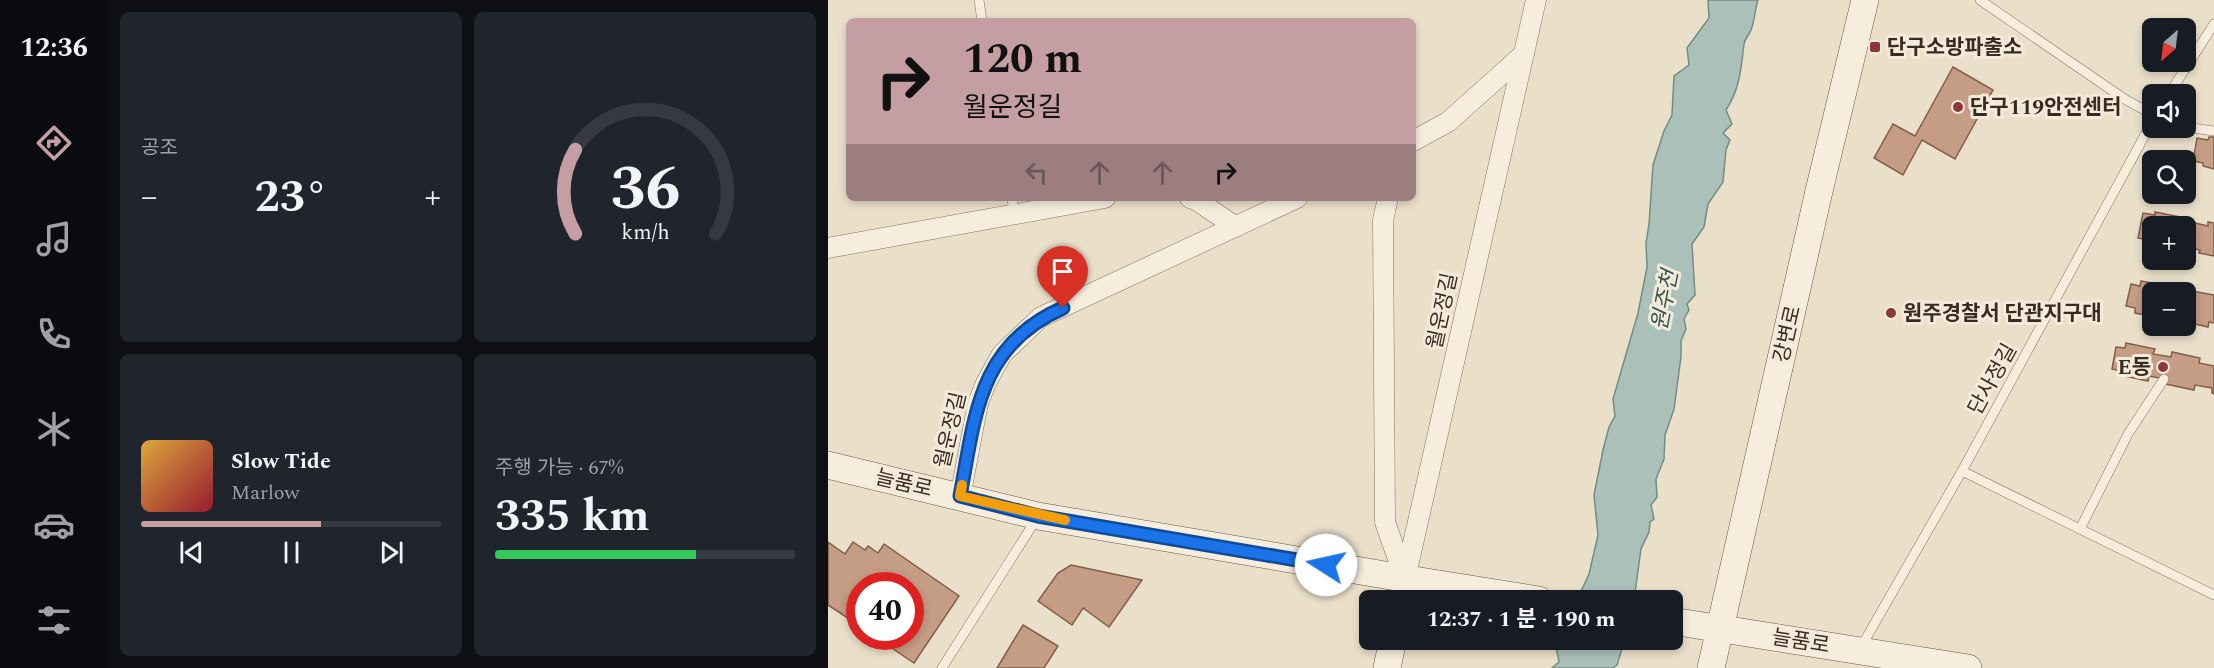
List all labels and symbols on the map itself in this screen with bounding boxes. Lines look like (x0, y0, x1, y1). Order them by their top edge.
north arrow (2142, 18, 2196, 72)
place label: 단구소방파출소 (1887, 32, 2022, 64)
marker: 단구소방파출소 (1868, 40, 1882, 54)
place label: 단구119안전센터 (1970, 92, 2121, 124)
marker: 단구119안전센터 (1951, 100, 1965, 114)
pin (1037, 246, 1088, 308)
water label: 원주천 (1643, 265, 1688, 333)
street label: 월운정길 (1419, 270, 1467, 352)
place label: 원주경찰서 단관지구대 (1903, 298, 2101, 330)
street label: 강변로 (1766, 302, 1810, 366)
marker: 원주경찰서 단관지구대 (1884, 306, 1898, 320)
street label: 단사정길 (1960, 338, 2026, 421)
place label: E동 (2117, 352, 2151, 384)
marker: E동 (2156, 360, 2170, 374)
street label: 월운정길 (927, 389, 975, 471)
street label: 늘품로 (872, 462, 936, 506)
position arrow (1294, 533, 1358, 597)
speed limit sign: 40 (846, 572, 924, 650)
street label: 늘품로 (1770, 622, 1832, 662)

